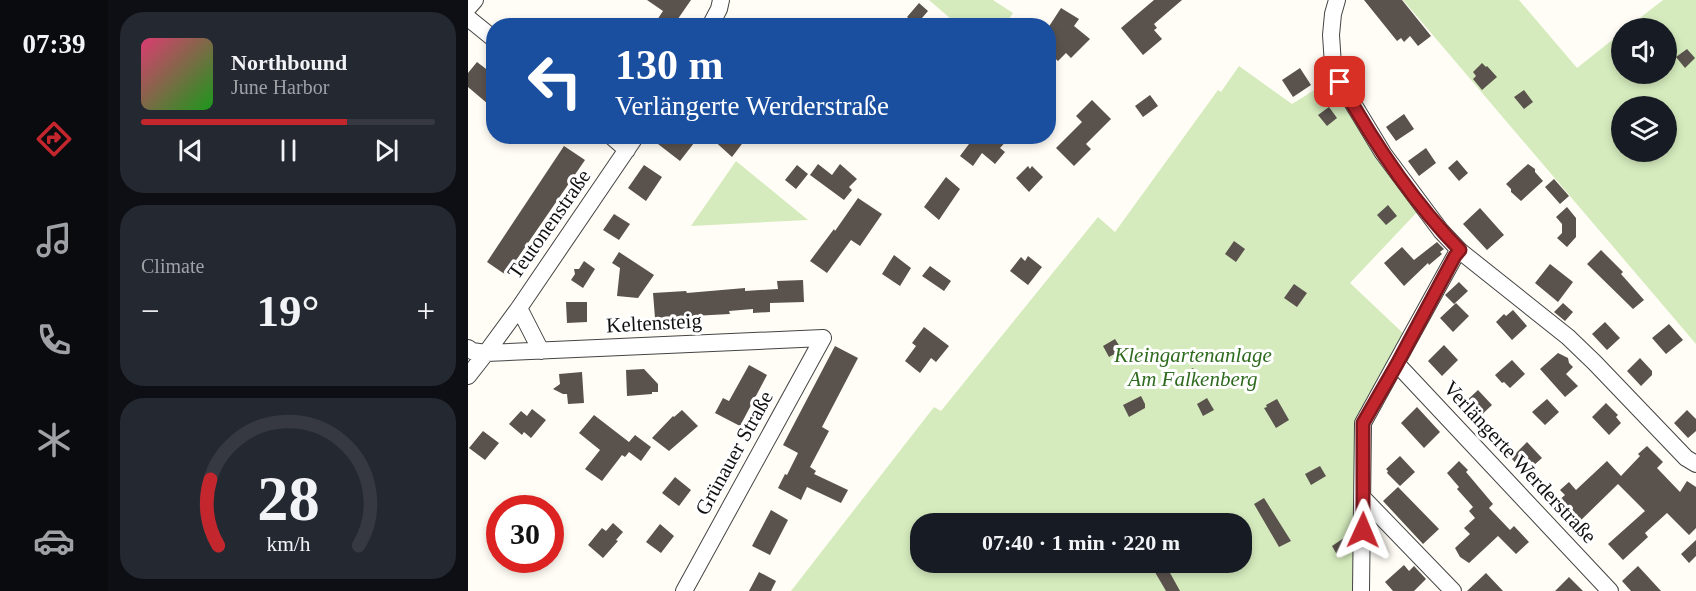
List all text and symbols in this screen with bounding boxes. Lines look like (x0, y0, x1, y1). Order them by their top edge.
map controls (1611, 18, 1677, 162)
button: sound (1611, 18, 1677, 84)
text: 07:39 (23, 29, 86, 59)
icon: left (516, 42, 594, 120)
text: 130 m (615, 42, 724, 88)
text: Northbound (231, 50, 347, 75)
pin (1314, 56, 1365, 107)
icon: arrive (1323, 65, 1356, 98)
text: June Harbor (231, 76, 329, 98)
text: Verlängerte Werderstraße (615, 91, 889, 121)
button: layers (1611, 96, 1677, 162)
icon: directions (33, 118, 75, 160)
icon: previous (174, 134, 207, 167)
icon: pause (272, 134, 305, 167)
icon: next (370, 134, 403, 167)
street label: Teutonenstraße (502, 165, 596, 283)
icon: music (33, 219, 75, 261)
text: Climate (141, 255, 204, 277)
text: 19° (257, 286, 320, 336)
text: − (141, 293, 160, 329)
text: + (416, 293, 435, 329)
street label: Keltensteig (606, 308, 703, 337)
icon: phone (33, 319, 75, 361)
park label: Kleingartenanlage Am Falkenberg (1113, 343, 1272, 391)
street label: Verlängerte Werderstraße (1439, 376, 1601, 548)
street label: Grünauer Straße (690, 387, 778, 519)
icon: climate (33, 419, 75, 461)
text: 28 (257, 464, 319, 533)
speed limit sign: 30 (486, 495, 564, 573)
position arrow (1331, 498, 1395, 562)
icon: car (33, 520, 75, 562)
text: 07:40 · 1 min · 220 m (982, 530, 1180, 555)
text: km/h (266, 532, 310, 556)

